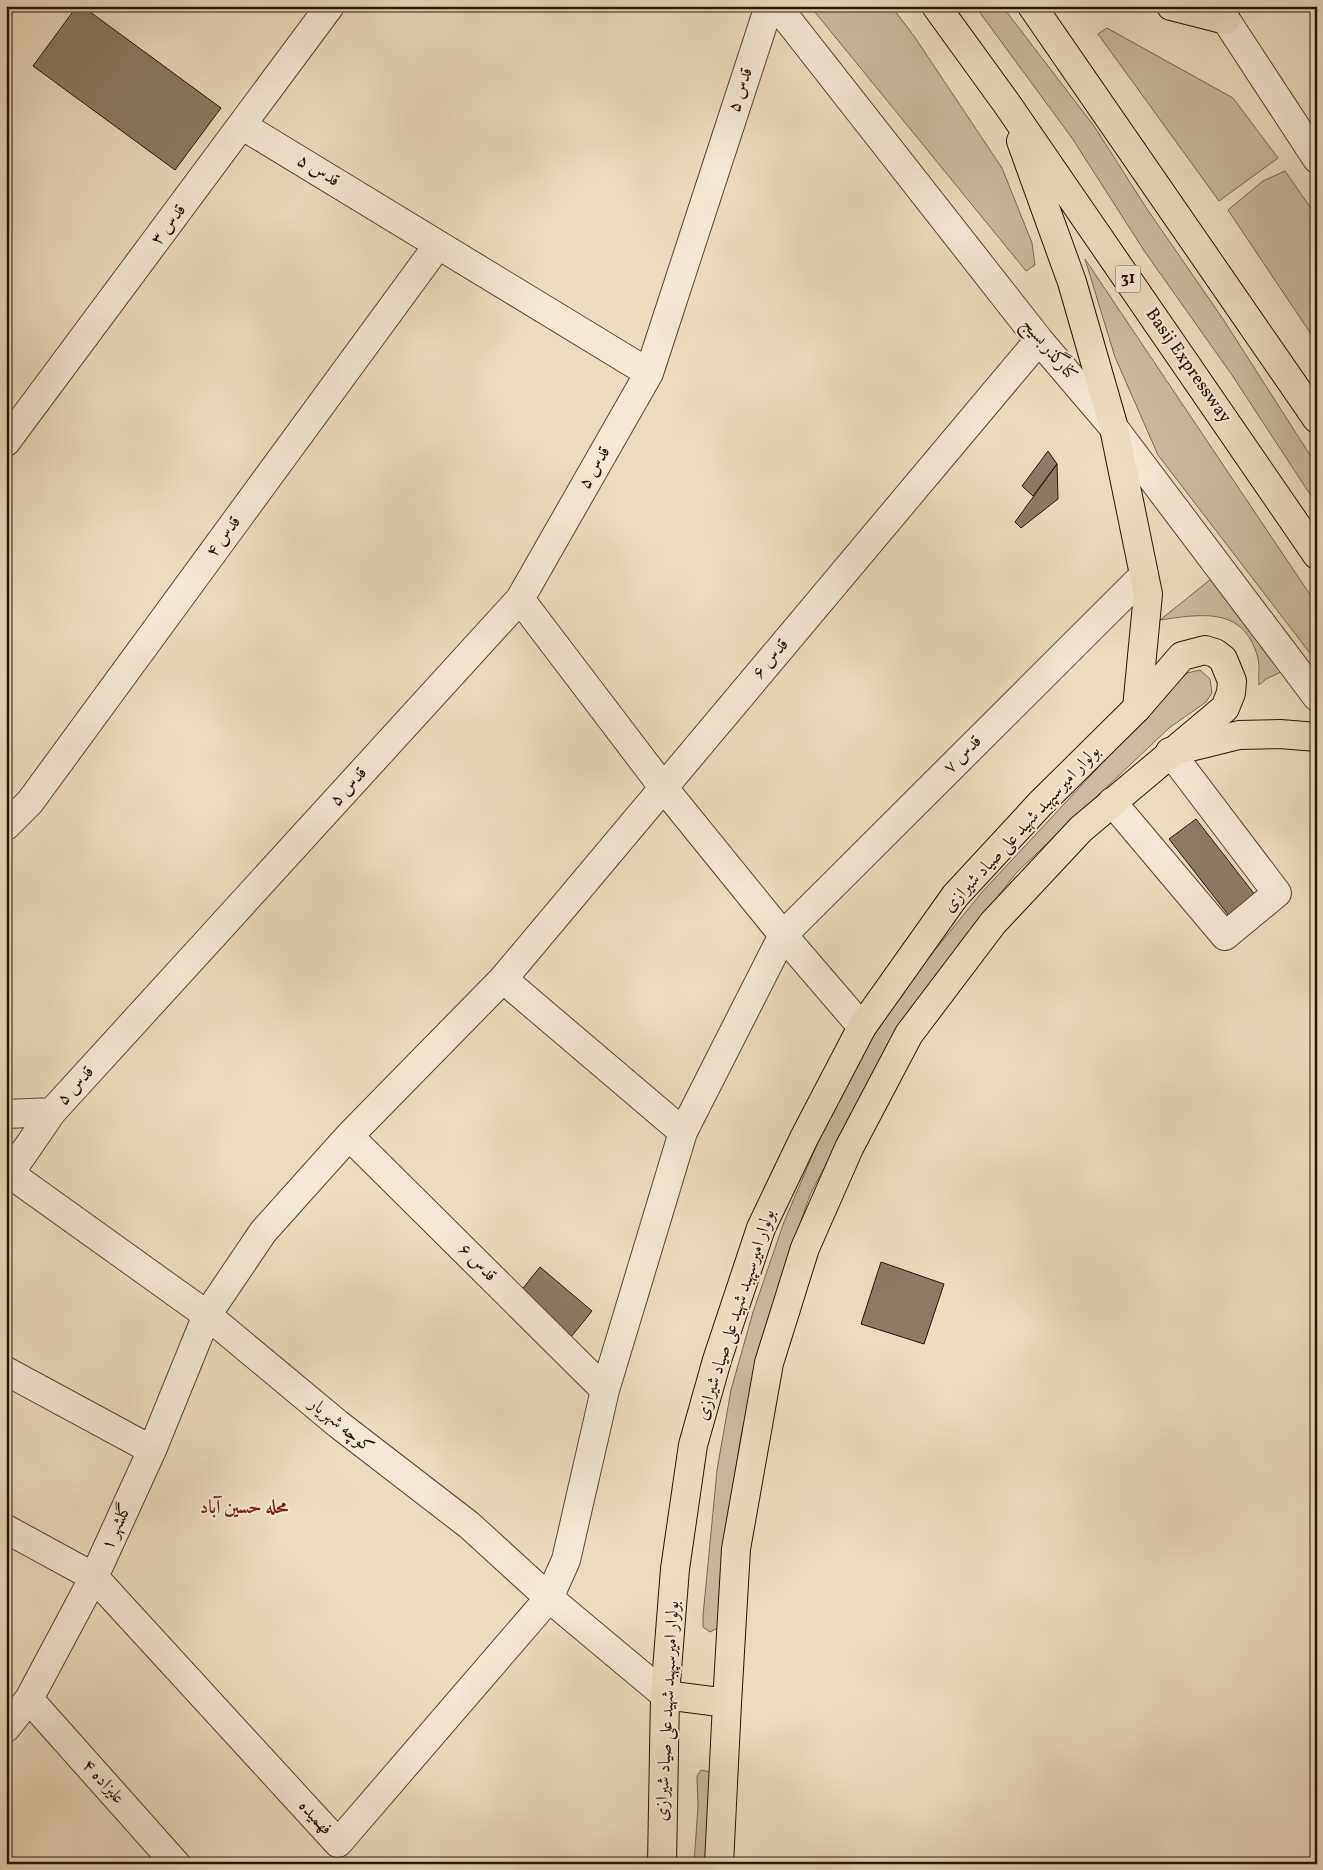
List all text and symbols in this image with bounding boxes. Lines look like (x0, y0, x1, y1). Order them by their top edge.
street label: قدس ۵ (722, 64, 760, 116)
street label: قدس ۵ (292, 148, 344, 194)
street label: قدس ۳ (145, 199, 193, 251)
road number: 31 (1116, 266, 1140, 292)
street label: Basij Expressway (1139, 303, 1237, 429)
street label: کنارگذر بسیج (1014, 312, 1084, 388)
street label: قدس ۵ (573, 442, 617, 494)
street label: قدس ۴ (200, 511, 248, 563)
street label: قدس ۶ (747, 633, 795, 685)
street label: قدس ۷ (938, 730, 988, 780)
street label: بولوار امیرسپهبد شهید علی صیاد شیرازی (938, 740, 1106, 918)
street label: قدس ۵ (324, 762, 374, 812)
street label: قدس ۵ (51, 1061, 101, 1111)
street label: بولوار امیرسپهبد شهید علی صیاد شیرازی (690, 1206, 782, 1424)
street label: قدس ۶ (452, 1238, 502, 1288)
street label: کوچه شهریار (302, 1391, 379, 1460)
district label: محله حسین آباد (200, 1495, 289, 1521)
street label: گلشهر ۱ (95, 1499, 139, 1555)
street label: بولوار امیرسپهبد شهید علی صیاد شیرازی (650, 1600, 686, 1822)
street label: علیزاده ۴ (76, 1754, 130, 1810)
street label: فهمیده (292, 1795, 338, 1841)

